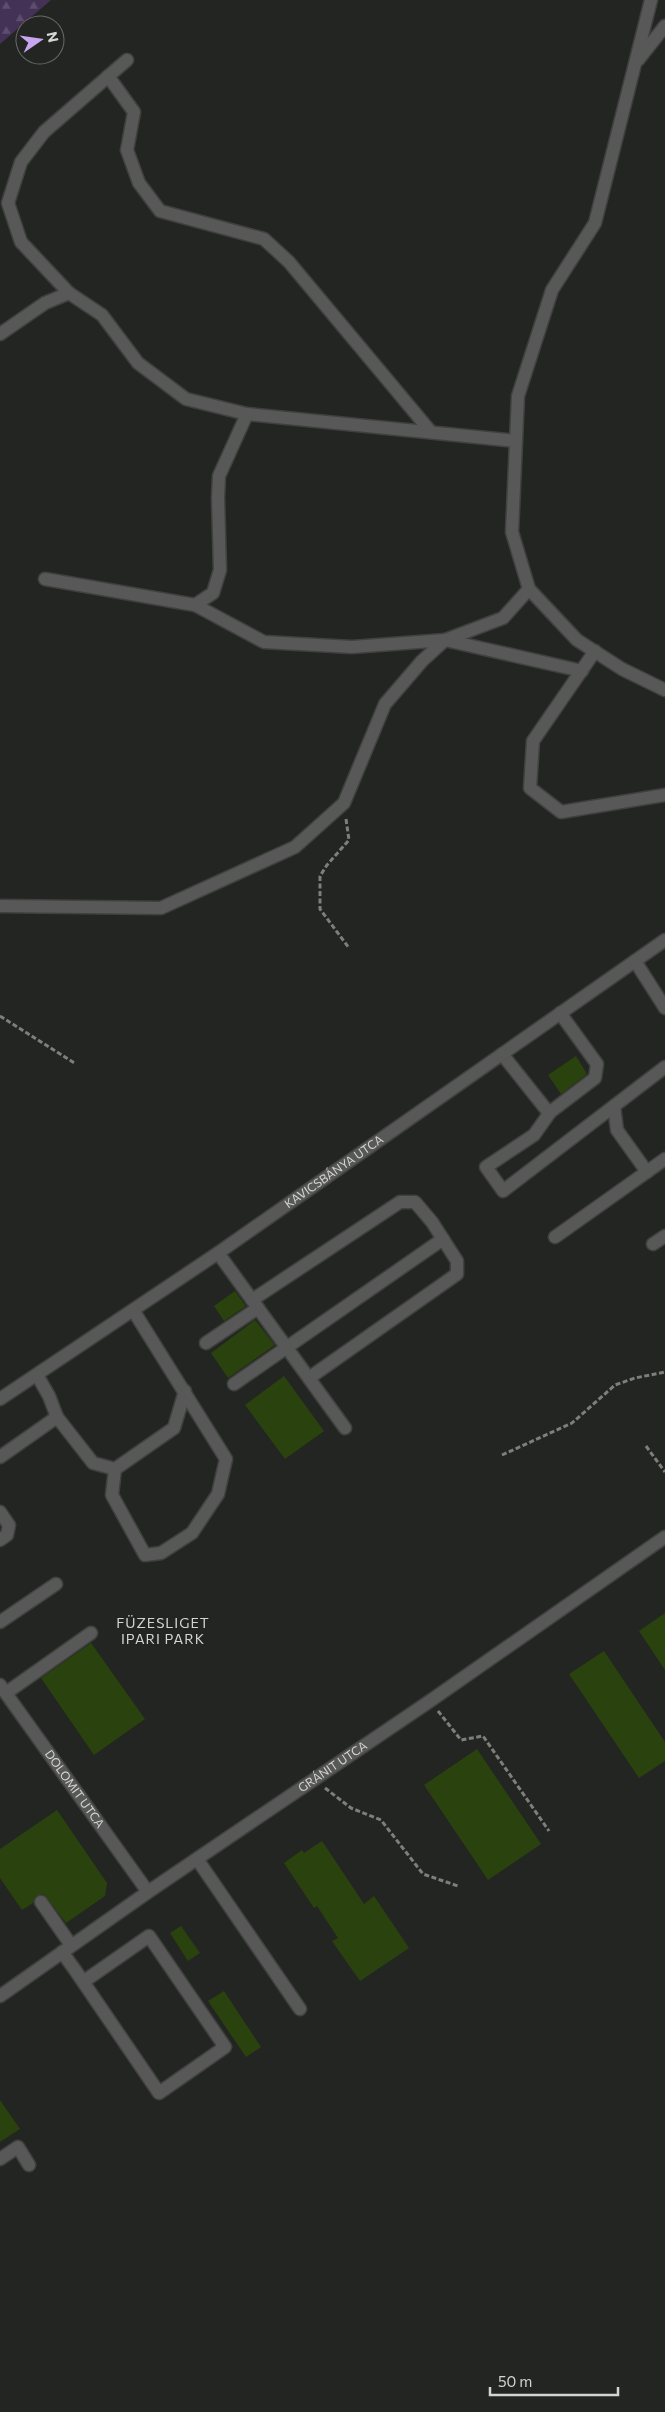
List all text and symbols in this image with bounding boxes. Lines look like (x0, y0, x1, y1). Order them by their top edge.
north arrow (15, 15, 65, 65)
text: N (44, 30, 63, 44)
street label: KAVICSBÁNYA UTCA (281, 1132, 386, 1210)
district label: FÜZESLIGET IPARI PARK (116, 1614, 210, 1647)
street label: GRÁNIT UTCA (295, 1738, 369, 1794)
street label: DOLOMIT UTCA (43, 1747, 108, 1830)
scale bar (490, 2364, 618, 2396)
text: 50 m (498, 2372, 532, 2390)

